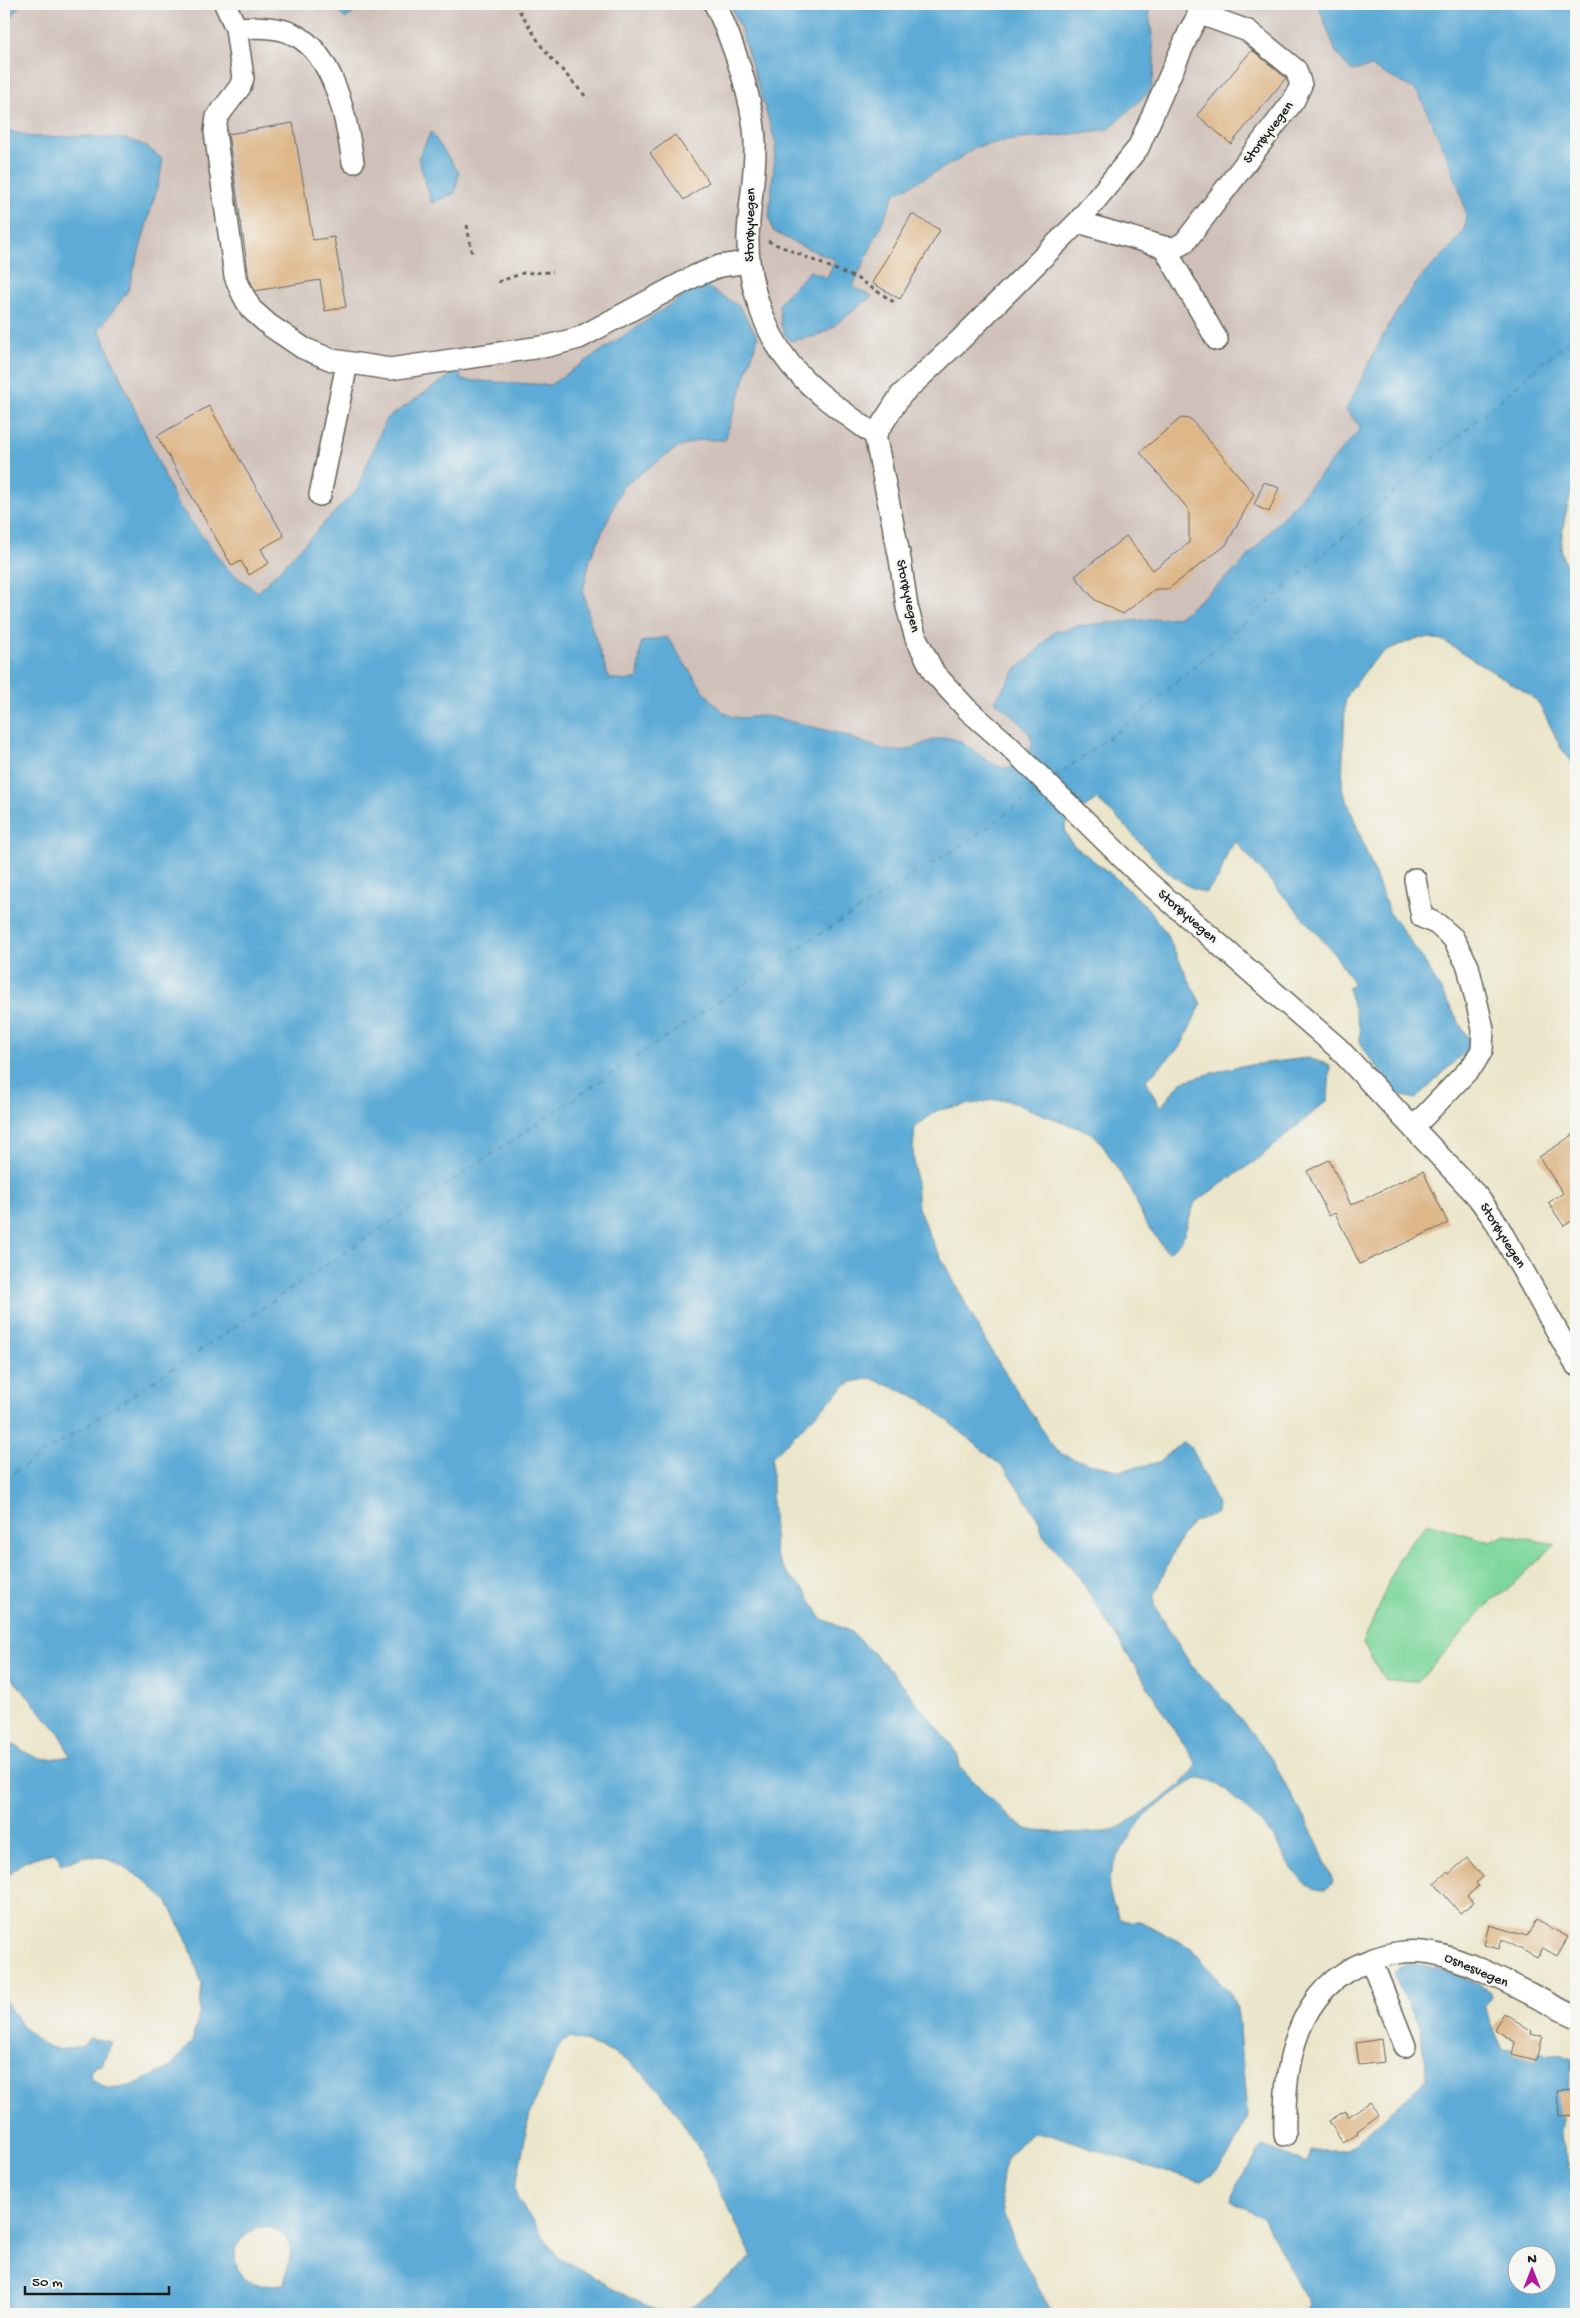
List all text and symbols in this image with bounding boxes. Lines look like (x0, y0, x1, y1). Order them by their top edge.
street label: Storøyvegen (1240, 98, 1298, 168)
street label: Storøyvegen (742, 188, 760, 262)
street label: Storøyvegen (891, 558, 923, 634)
street label: Storøyvegen (1154, 886, 1221, 948)
street label: Storøyvegen (1475, 1200, 1529, 1272)
street label: Osnesvegen (1441, 1950, 1511, 1992)
north arrow (1508, 2246, 1558, 2296)
text: N (1527, 2251, 1537, 2268)
scale bar (25, 2263, 169, 2295)
text: 50 m (32, 2274, 63, 2292)

